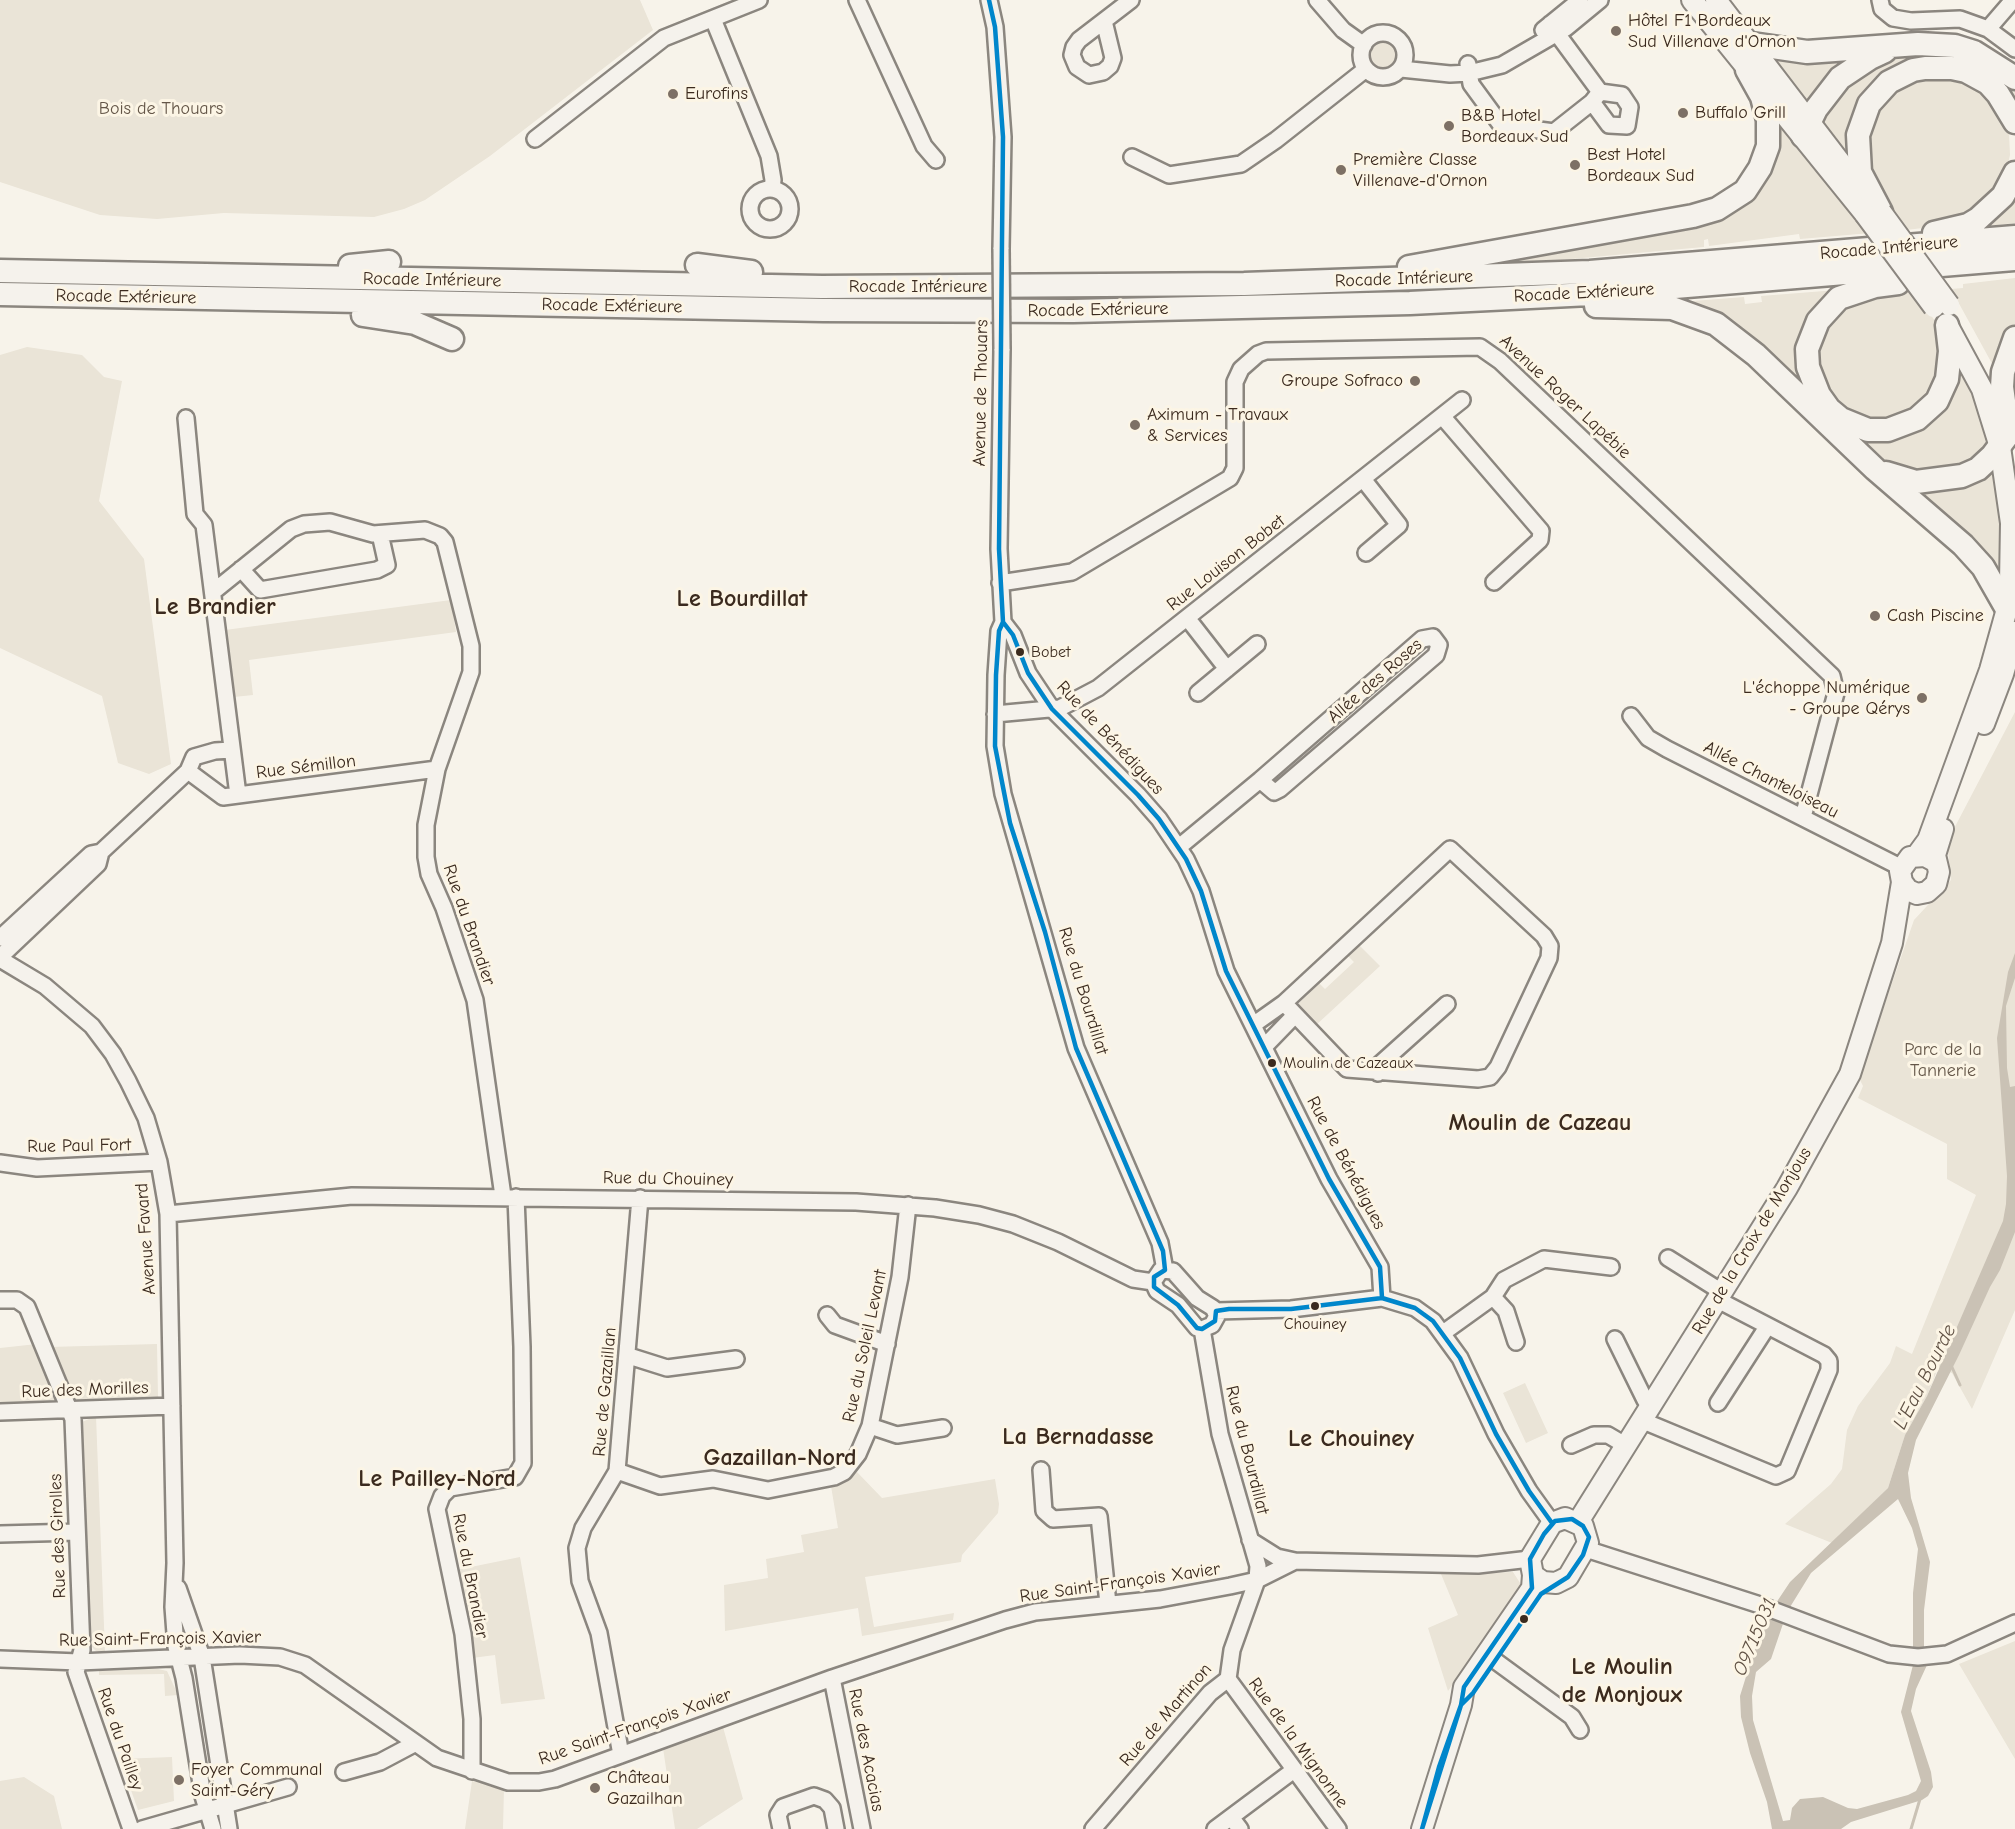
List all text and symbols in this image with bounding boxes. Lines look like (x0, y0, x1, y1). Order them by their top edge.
place label: Hôtel F1 Bordeaux Sud Villenave d'Ornon (1628, 10, 1796, 52)
marker: Hôtel F1 Bordeaux Sud Villenave d'Ornon (1609, 24, 1623, 38)
place label: Eurofins (685, 83, 748, 105)
marker: Eurofins (666, 87, 680, 101)
park label: Bois de Thouars (99, 98, 223, 120)
place label: Buffalo Grill (1695, 102, 1786, 124)
place label: B&B Hotel Bordeaux Sud (1461, 105, 1569, 148)
marker: Buffalo Grill (1676, 106, 1690, 120)
marker: B&B Hotel Bordeaux Sud (1442, 119, 1456, 133)
place label: Best Hotel Bordeaux Sud (1587, 144, 1695, 186)
place label: Première Classe Villenave-d'Ornon (1353, 149, 1488, 192)
marker: Best Hotel Bordeaux Sud (1568, 158, 1582, 172)
marker: Première Classe Villenave-d'Ornon (1334, 163, 1348, 177)
street label: Rocade Intérieure (1819, 231, 1959, 265)
street label: Rocade Intérieure (1334, 266, 1474, 292)
street label: Rocade Intérieure (363, 268, 501, 292)
street label: Rocade Intérieure (849, 276, 987, 298)
street label: Rocade Extérieure (1513, 279, 1655, 307)
street label: Rocade Extérieure (55, 285, 197, 309)
street label: Rocade Extérieure (541, 294, 683, 318)
street label: Rocade Extérieure (1027, 298, 1169, 322)
street label: Avenue de Thouars (969, 319, 993, 467)
street label: Avenue Roger Lapébie (1495, 330, 1635, 464)
place label: Groupe Sofraco (1281, 370, 1403, 392)
marker: Groupe Sofraco (1408, 374, 1422, 388)
place label: Aximum - Travaux & Services (1147, 404, 1288, 446)
marker: Aximum - Travaux & Services (1128, 418, 1142, 432)
street label: Rue Louison Bobet (1163, 510, 1289, 616)
district label: Le Bourdillat (677, 585, 807, 613)
district label: Le Brandier (154, 593, 276, 621)
place label: Cash Piscine (1887, 605, 1984, 627)
marker: Cash Piscine (1868, 609, 1882, 623)
street label: Allée des Roses (1323, 634, 1427, 728)
place label: Bobet (1031, 642, 1071, 662)
marker: Bobet (1014, 646, 1026, 658)
street label: Rue de Bénédigues (1052, 677, 1168, 799)
place label: L'échoppe Numérique - Groupe Qérys (1743, 677, 1910, 720)
marker: L'échoppe Numérique - Groupe Qérys (1915, 691, 1929, 705)
street label: Allée Chanteloiseau (1700, 737, 1842, 823)
street label: Rue Sémillon (255, 750, 357, 784)
street label: Rue du Brandier (438, 862, 500, 988)
street label: Rue du Bourdillat (1053, 925, 1113, 1057)
park label: Parc de la Tannerie (1904, 1039, 1982, 1082)
place label: Moulin de Cazeaux (1283, 1053, 1413, 1073)
marker: Moulin de Cazeaux (1266, 1057, 1278, 1069)
street label: Rue de Bénédigues (1302, 1093, 1390, 1233)
district label: Moulin de Cazeau (1449, 1109, 1631, 1137)
street label: Rue Paul Fort (27, 1134, 131, 1158)
street label: Rue de la Croix de Monjous (1688, 1144, 1816, 1338)
street label: Rue du Chouiney (603, 1167, 733, 1191)
street label: Avenue Favard (131, 1182, 161, 1296)
street label: Rue du Soleil Levant (838, 1268, 892, 1424)
marker: Chouiney (1309, 1300, 1321, 1312)
place label: Chouiney (1284, 1314, 1346, 1334)
water label: L'Eau Bourde (1888, 1321, 1962, 1433)
street label: Rue de Gazaillan (589, 1327, 621, 1457)
street label: Rue des Morilles (21, 1377, 149, 1403)
street label: Rue du Bourdillat (1221, 1383, 1273, 1517)
district label: La Bernadasse (1002, 1423, 1154, 1451)
district label: Le Chouiney (1288, 1425, 1414, 1453)
district label: Gazaillan-Nord (704, 1444, 856, 1472)
district label: Le Pailley-Nord (358, 1465, 516, 1493)
street label: Rue des Girolles (45, 1473, 71, 1599)
street label: Rue du Brandier (447, 1512, 493, 1640)
street label: Rue Saint-François Xavier (1018, 1558, 1222, 1608)
water label: O9715031 (1728, 1595, 1782, 1679)
unlabelled marker (1518, 1613, 1530, 1625)
street label: Rue Saint-François Xavier (59, 1626, 261, 1652)
district label: Le Moulin de Monjoux (1562, 1653, 1682, 1709)
street label: Rue de Martinon (1115, 1659, 1217, 1771)
street label: Rue de la Mignonne (1243, 1674, 1353, 1812)
street label: Rue Saint-François Xavier (536, 1684, 734, 1770)
street label: Rue du Pailley (92, 1685, 148, 1793)
street label: Rue des Acacias (843, 1687, 889, 1813)
place label: Foyer Communal Saint-Géry (191, 1759, 322, 1802)
place label: Château Gazailhan (607, 1767, 683, 1810)
marker: Foyer Communal Saint-Géry (172, 1773, 186, 1787)
marker: Château Gazailhan (588, 1781, 602, 1795)

